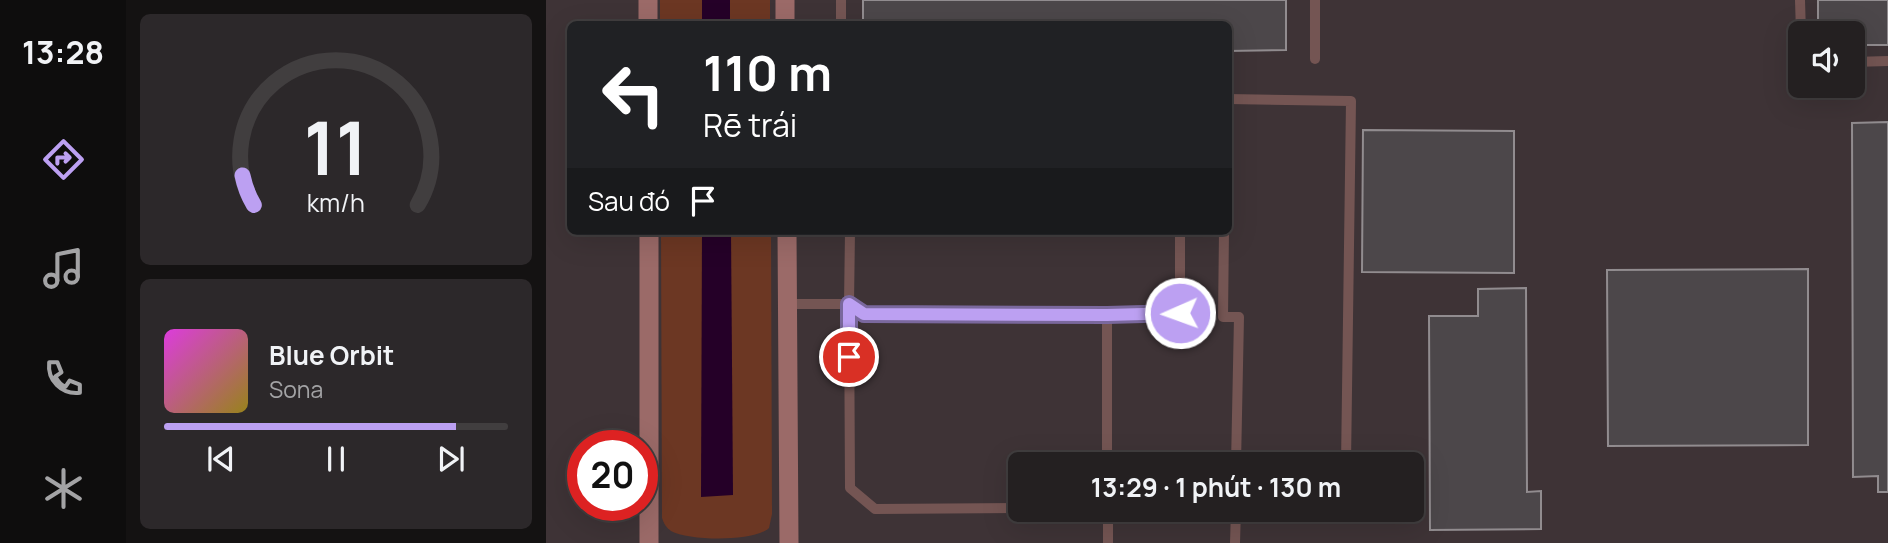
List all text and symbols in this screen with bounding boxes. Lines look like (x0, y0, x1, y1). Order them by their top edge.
map controls (1788, 21, 1865, 98)
button: sound (1788, 21, 1865, 98)
text: 13:28 (22, 30, 104, 74)
text: 110 m (703, 39, 832, 106)
icon: left (588, 49, 679, 140)
text: 11 (304, 98, 368, 198)
text: Rẽ trái (703, 103, 797, 147)
icon: directions (39, 135, 88, 184)
icon: arrive (684, 182, 722, 220)
text: Sau đó (588, 183, 670, 219)
text: km/h (307, 185, 365, 220)
icon: music (39, 244, 88, 293)
position arrow (1143, 276, 1217, 350)
pin (819, 327, 879, 387)
text: Blue Orbit (269, 337, 394, 373)
icon: arrive (830, 338, 868, 376)
icon: phone (39, 354, 88, 403)
text: Sona (269, 373, 323, 405)
speed limit sign: 20 (567, 430, 658, 521)
icon: previous (202, 440, 240, 478)
icon: pause (317, 440, 355, 478)
icon: next (432, 440, 470, 478)
icon: climate (39, 464, 88, 513)
text: 13:29 · 1 phút · 130 m (1091, 469, 1341, 505)

